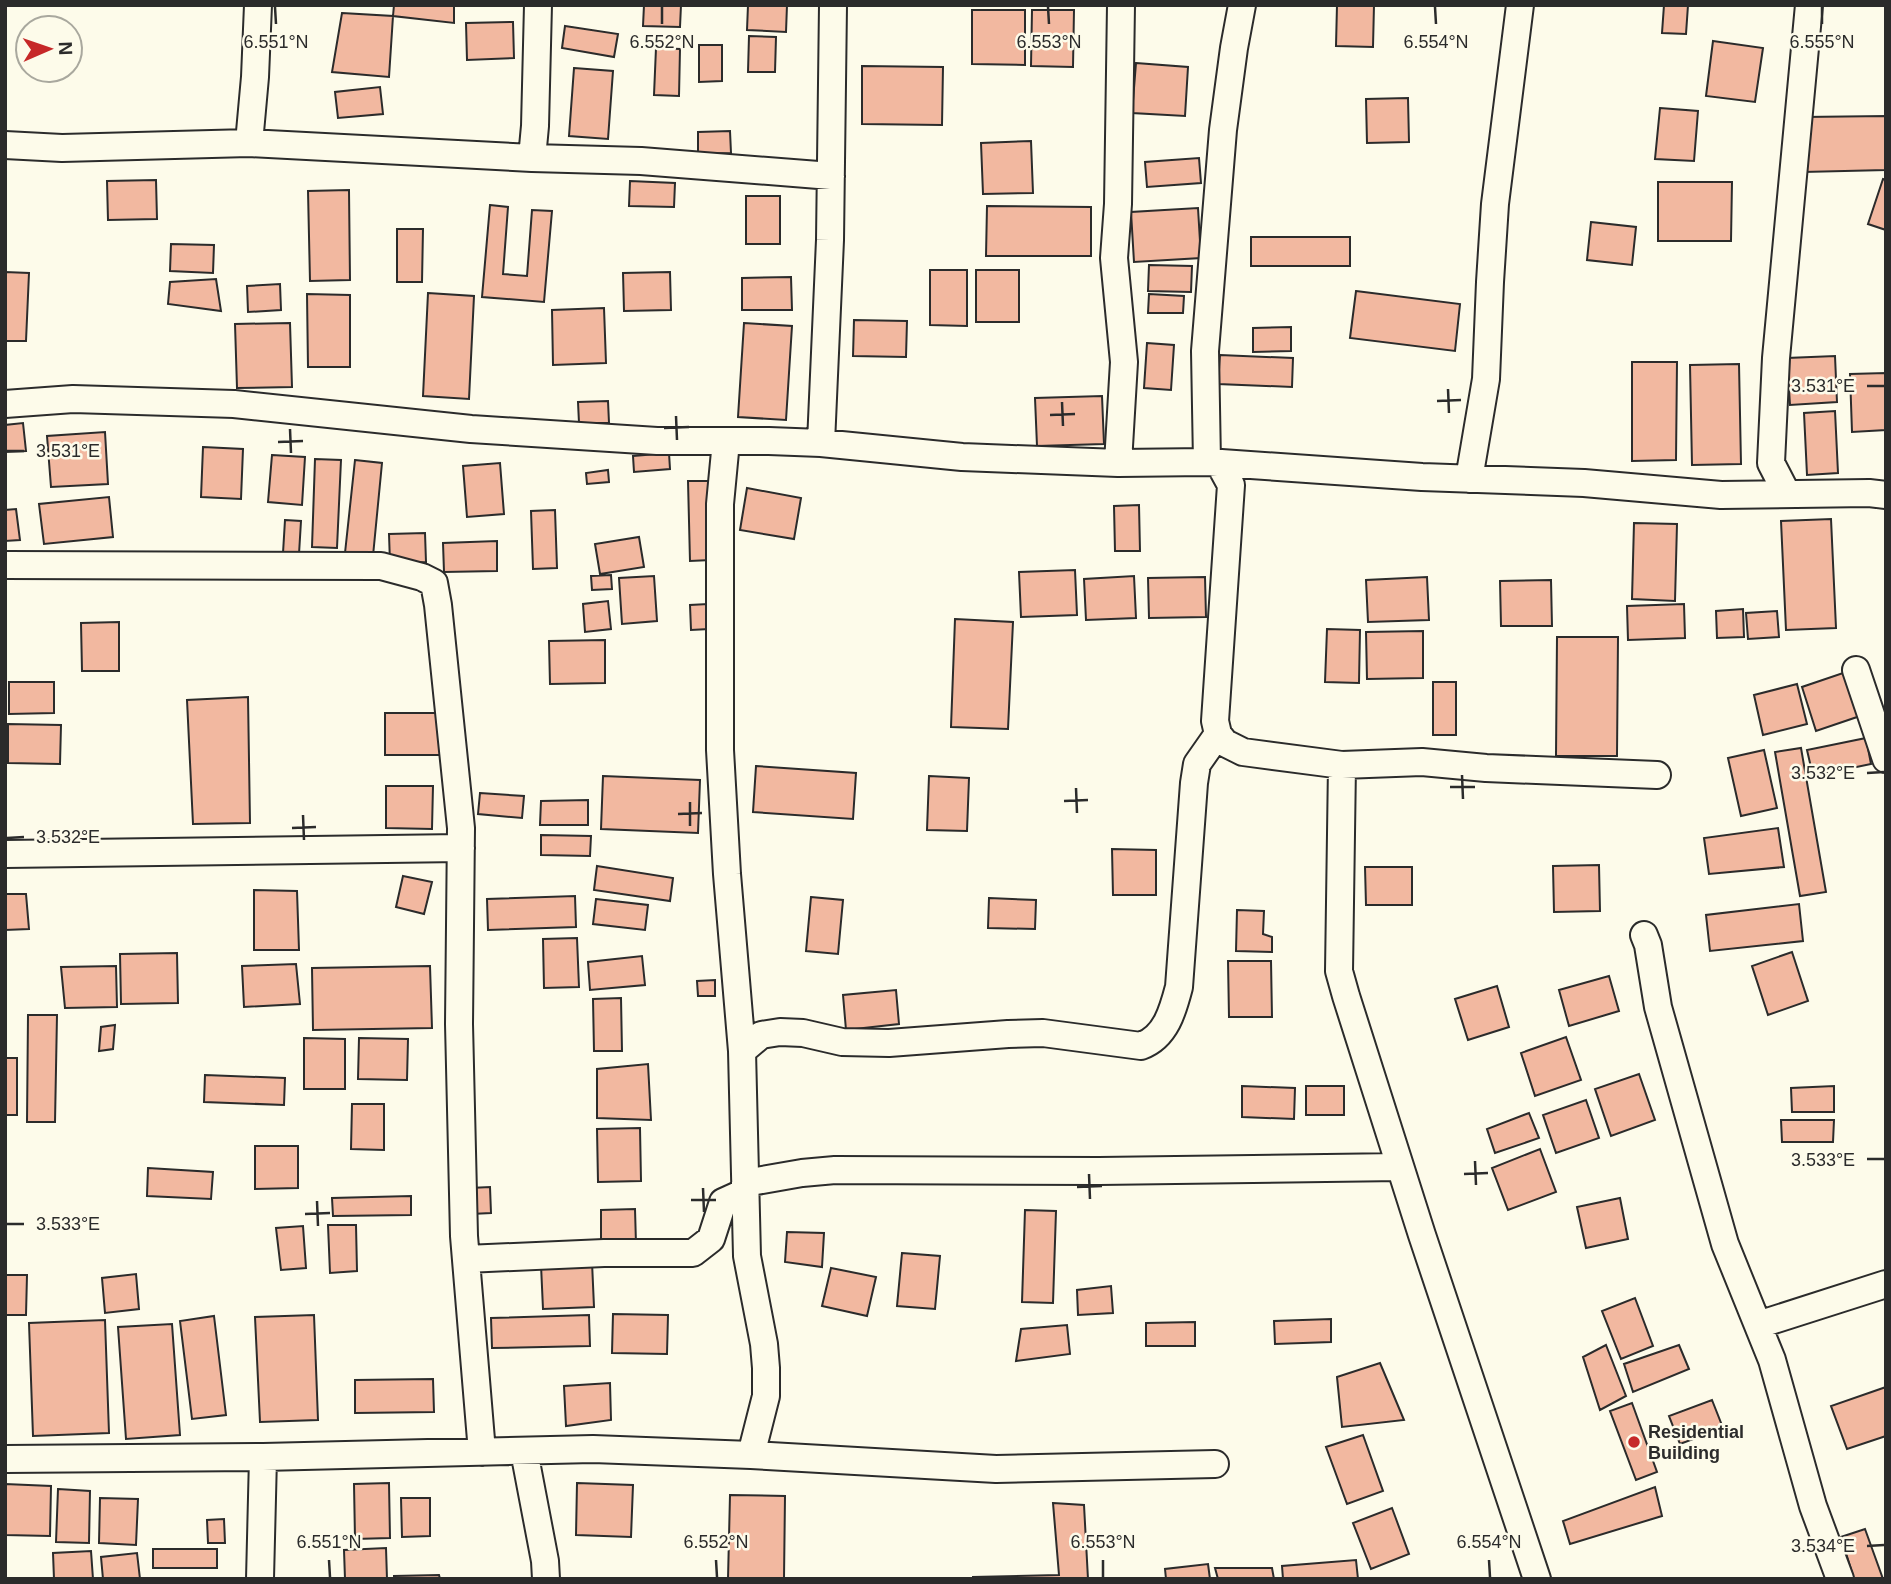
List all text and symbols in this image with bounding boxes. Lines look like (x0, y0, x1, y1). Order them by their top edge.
north arrow (14, 14, 84, 84)
text: 6.551°N (243, 32, 309, 52)
text: 6.552°N (629, 32, 695, 52)
text: 6.553°N (1016, 32, 1082, 52)
text: 6.554°N (1403, 32, 1469, 52)
text: 6.555°N (1789, 32, 1855, 52)
text: N (55, 41, 76, 56)
text: 3.531°E (1791, 376, 1855, 396)
text: 3.531°E (36, 441, 100, 461)
text: 3.532°E (1791, 763, 1855, 783)
text: 3.532°E (36, 827, 100, 847)
text: 3.533°E (1791, 1150, 1855, 1170)
text: 3.533°E (36, 1214, 100, 1234)
place label: Residential Building (1648, 1422, 1744, 1463)
marker: Residential Building (1626, 1434, 1642, 1450)
text: 6.551°N (296, 1532, 362, 1552)
text: 6.552°N (683, 1532, 749, 1552)
text: 6.553°N (1070, 1532, 1136, 1552)
text: 6.554°N (1456, 1532, 1522, 1552)
text: 3.534°E (1791, 1536, 1855, 1556)

